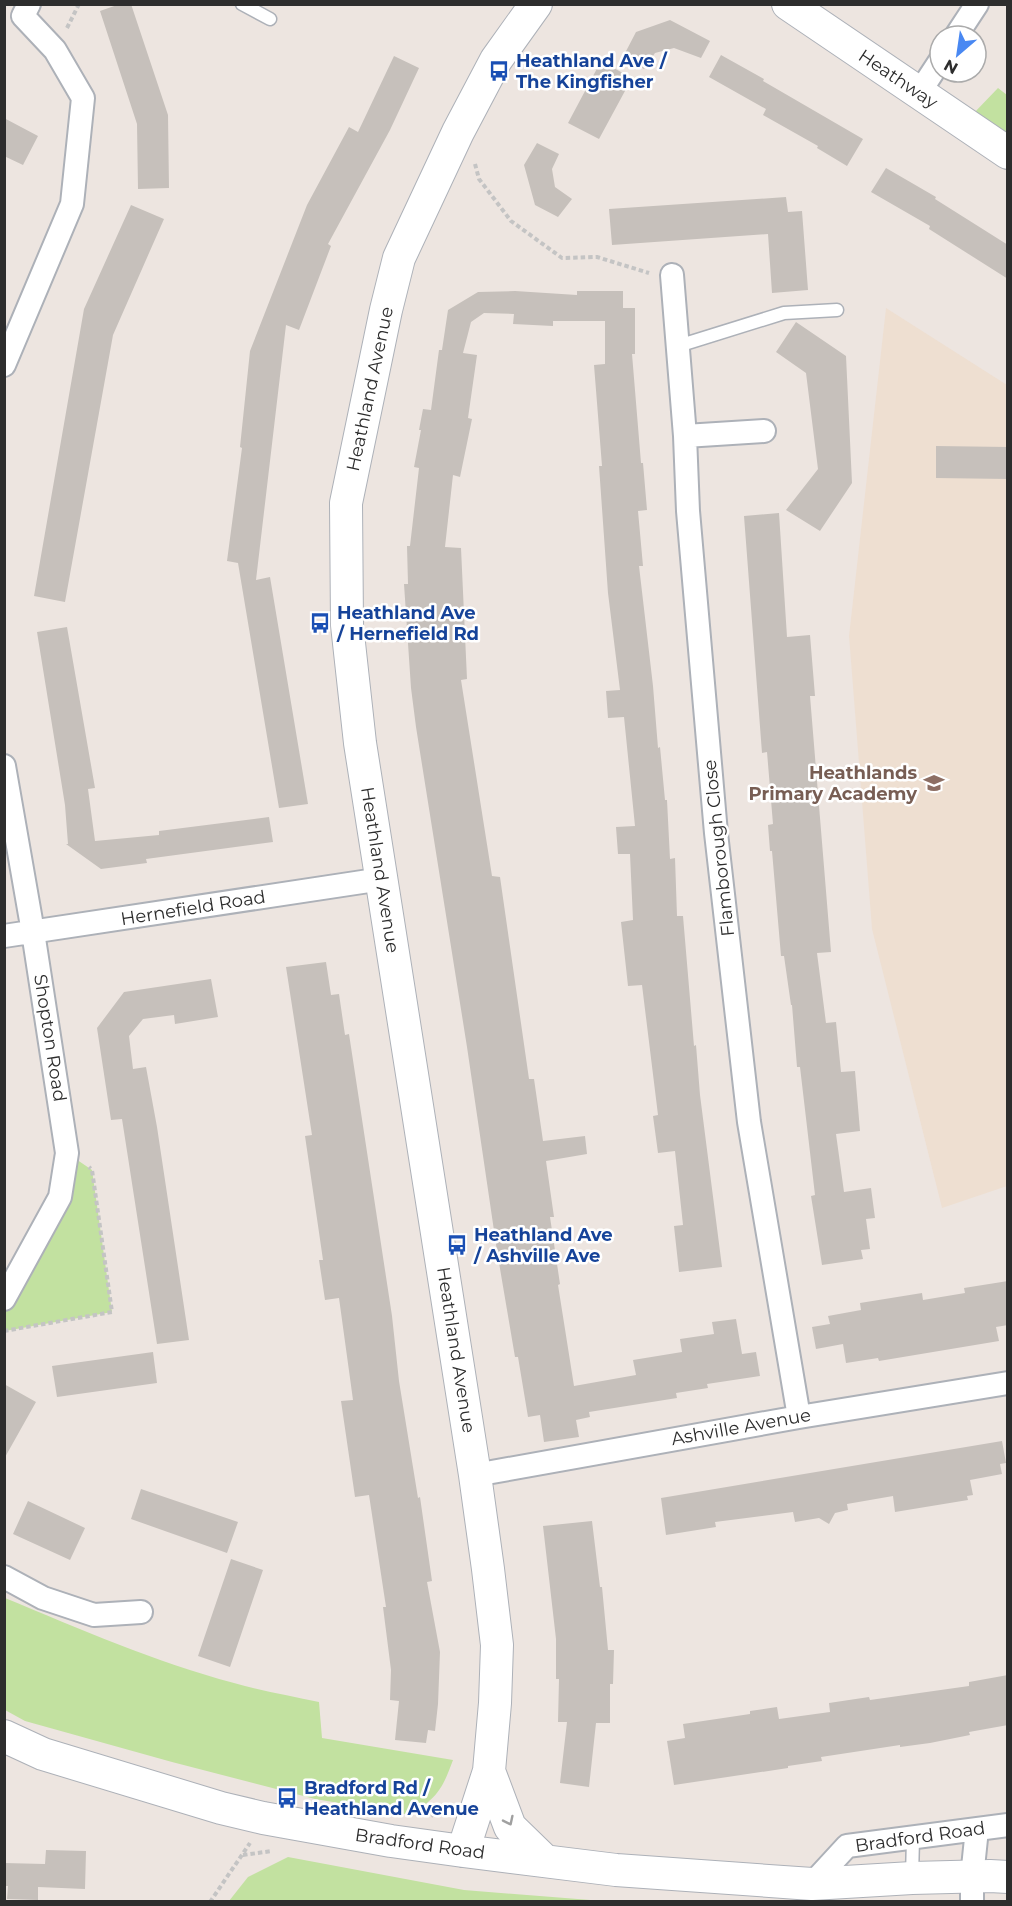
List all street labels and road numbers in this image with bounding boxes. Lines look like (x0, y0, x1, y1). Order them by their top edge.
street label: Heathway (854, 45, 942, 114)
street label: Heathland Avenue (342, 305, 398, 473)
street label: Flamborough Close (699, 758, 739, 937)
street label: Heathland Avenue (356, 785, 404, 955)
street label: Hernefield Road (119, 886, 267, 930)
street label: Shopton Road (29, 973, 71, 1103)
street label: Heathland Avenue (432, 1265, 480, 1435)
street label: Ashville Avenue (669, 1404, 813, 1450)
street label: Bradford Road (854, 1817, 986, 1857)
street label: Bradford Road (354, 1824, 486, 1864)

